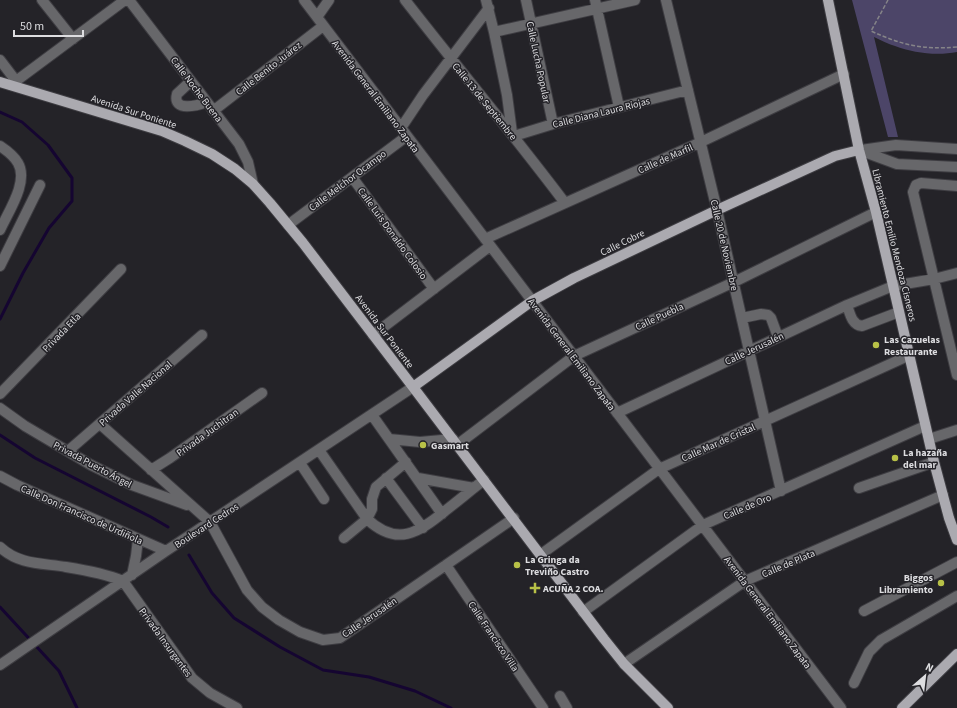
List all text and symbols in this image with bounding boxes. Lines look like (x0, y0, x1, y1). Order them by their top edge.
scale bar (14, 12, 83, 38)
text: 50 m (20, 18, 44, 35)
street label: Calle Lucha Popular (523, 20, 554, 105)
street label: Avenida General Emiliano Zapata (328, 37, 422, 156)
street label: Calle Benito Juárez (233, 39, 304, 99)
street label: Calle Noche Buena (167, 54, 225, 125)
street label: Calle 13 de Septiembre (449, 60, 520, 143)
street label: Avenida Sur Poniente (89, 92, 178, 132)
street label: Calle Diana Laura Riojas (551, 94, 651, 132)
street label: Calle de Marfil (636, 140, 696, 177)
street label: Calle Melchor Ocampo (306, 147, 389, 215)
street label: Libramiento Emilio Mendoza Cisneros (868, 167, 920, 323)
street label: Calle Luis Donaldo Colosio (354, 185, 430, 282)
street label: Calle 20 de Noviembre (707, 198, 741, 292)
street label: Calle Cobre (598, 226, 647, 260)
street label: Avenida Sur Poniente (352, 292, 417, 371)
street label: Avenida General Emiliano Zapata (524, 295, 618, 414)
street label: Calle Puebla (633, 300, 686, 334)
street label: Privada Etla (39, 310, 84, 355)
street label: Calle Jerusalén (723, 329, 786, 369)
place label: Las Cazuelas Restaurante (884, 333, 940, 359)
marker: Las Cazuelas Restaurante (871, 340, 881, 350)
street label: Privada Valle Nacional (96, 358, 176, 429)
street label: Privada Juchitran (174, 406, 241, 460)
street label: Calle Mar de Cristal (679, 420, 758, 465)
street label: Privada Puerto Ángel (51, 438, 135, 492)
place label: Gasmart (431, 439, 469, 453)
marker: Gasmart (418, 440, 428, 450)
place label: La hazaña del mar (903, 446, 947, 472)
marker: La hazaña del mar (890, 453, 900, 463)
street label: Calle Don Francisco de Urdiñola (18, 482, 145, 548)
street label: Calle de Oro (721, 491, 773, 523)
street label: Boulevard Cedros (172, 500, 241, 552)
street label: Calle de Plata (760, 546, 817, 581)
place label: La Gringa da Treviño Castro (525, 553, 589, 579)
street label: Avenida General Emiliano Zapata (720, 553, 814, 672)
marker: La Gringa da Treviño Castro (512, 560, 522, 570)
place label: Biggos Libramiento (879, 571, 934, 597)
marker: Biggos Libramiento (936, 578, 946, 588)
place label: ACUÑA 2 COA. (542, 582, 604, 596)
marker: ACUÑA 2 COA. (530, 583, 540, 593)
street label: Calle Jerusalén (339, 594, 400, 641)
street label: Calle Francisco Villa (464, 599, 522, 674)
street label: Privada Insurgentes (135, 605, 195, 680)
north arrow (905, 656, 945, 696)
text: N (923, 659, 936, 676)

